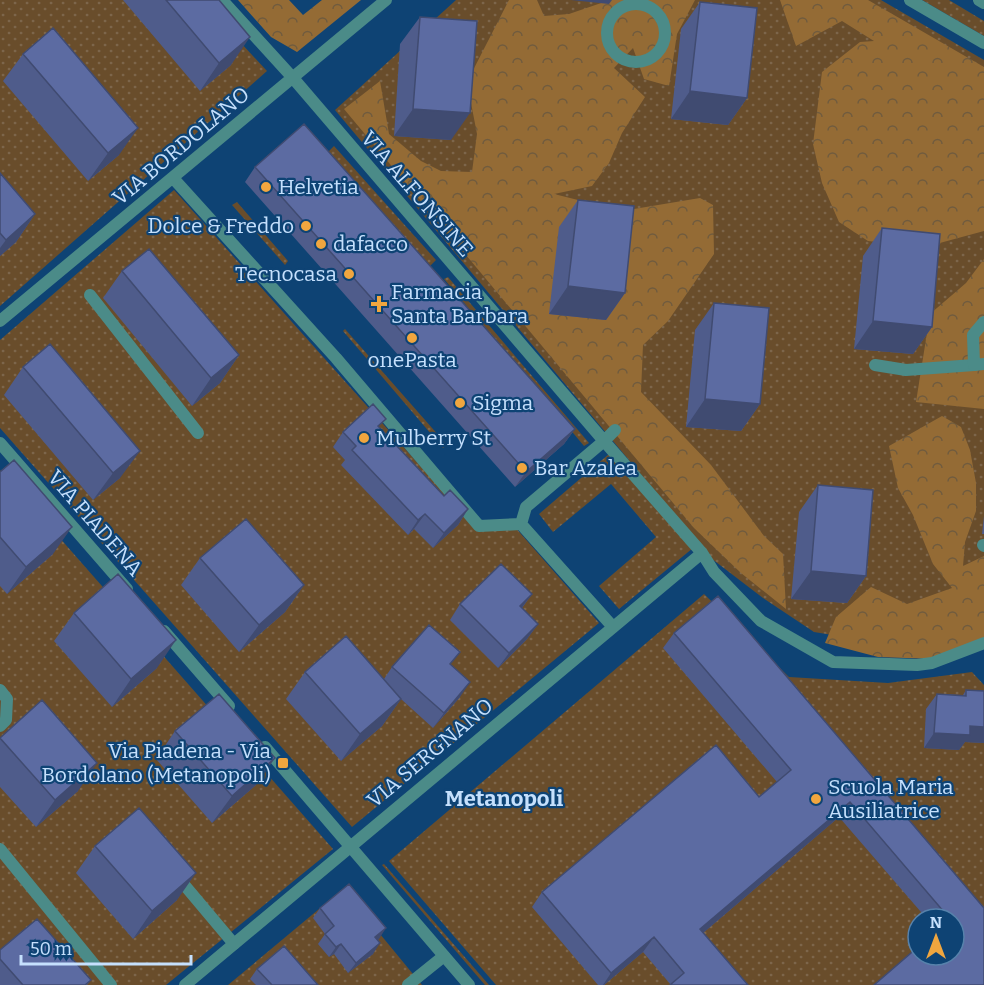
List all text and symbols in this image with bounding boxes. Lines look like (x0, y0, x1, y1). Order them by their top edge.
street label: VIA BORDOLANO (107, 81, 255, 211)
street label: VIA ALFONSINE (355, 126, 479, 262)
place label: Helvetia (278, 174, 359, 200)
marker: Helvetia (259, 180, 273, 194)
place label: Dolce & Freddo (147, 213, 294, 239)
marker: Dolce & Freddo (299, 219, 313, 233)
place label: dafacco (333, 231, 408, 257)
marker: dafacco (314, 237, 328, 251)
place label: Tecnocasa (235, 261, 338, 287)
marker: Tecnocasa (342, 267, 356, 281)
place label: Farmacia Santa Barbara (391, 279, 529, 329)
marker: Farmacia Santa Barbara (372, 297, 386, 311)
marker: onePasta (405, 331, 419, 345)
place label: onePasta (367, 347, 457, 373)
place label: Sigma (472, 390, 534, 416)
marker: Sigma (453, 396, 467, 410)
place label: Mulberry St (376, 425, 492, 451)
marker: Mulberry St (357, 431, 371, 445)
place label: Bar Azalea (534, 455, 638, 481)
marker: Bar Azalea (515, 461, 529, 475)
street label: VIA PIADENA (42, 465, 148, 581)
street label: VIA SERGNANO (362, 693, 498, 813)
place label: Via Piadena - Via Bordolano (Metanopoli) (42, 738, 272, 788)
marker: Via Piadena - Via Bordolano (Metanopoli) (276, 756, 290, 770)
place label: Scuola Maria Ausiliatrice (828, 774, 954, 824)
district label: Metanopoli (445, 785, 563, 812)
marker: Scuola Maria Ausiliatrice (809, 792, 823, 806)
north arrow (906, 907, 966, 967)
text: N (930, 913, 942, 932)
scale bar (21, 928, 190, 966)
text: 50 m (30, 938, 72, 960)

